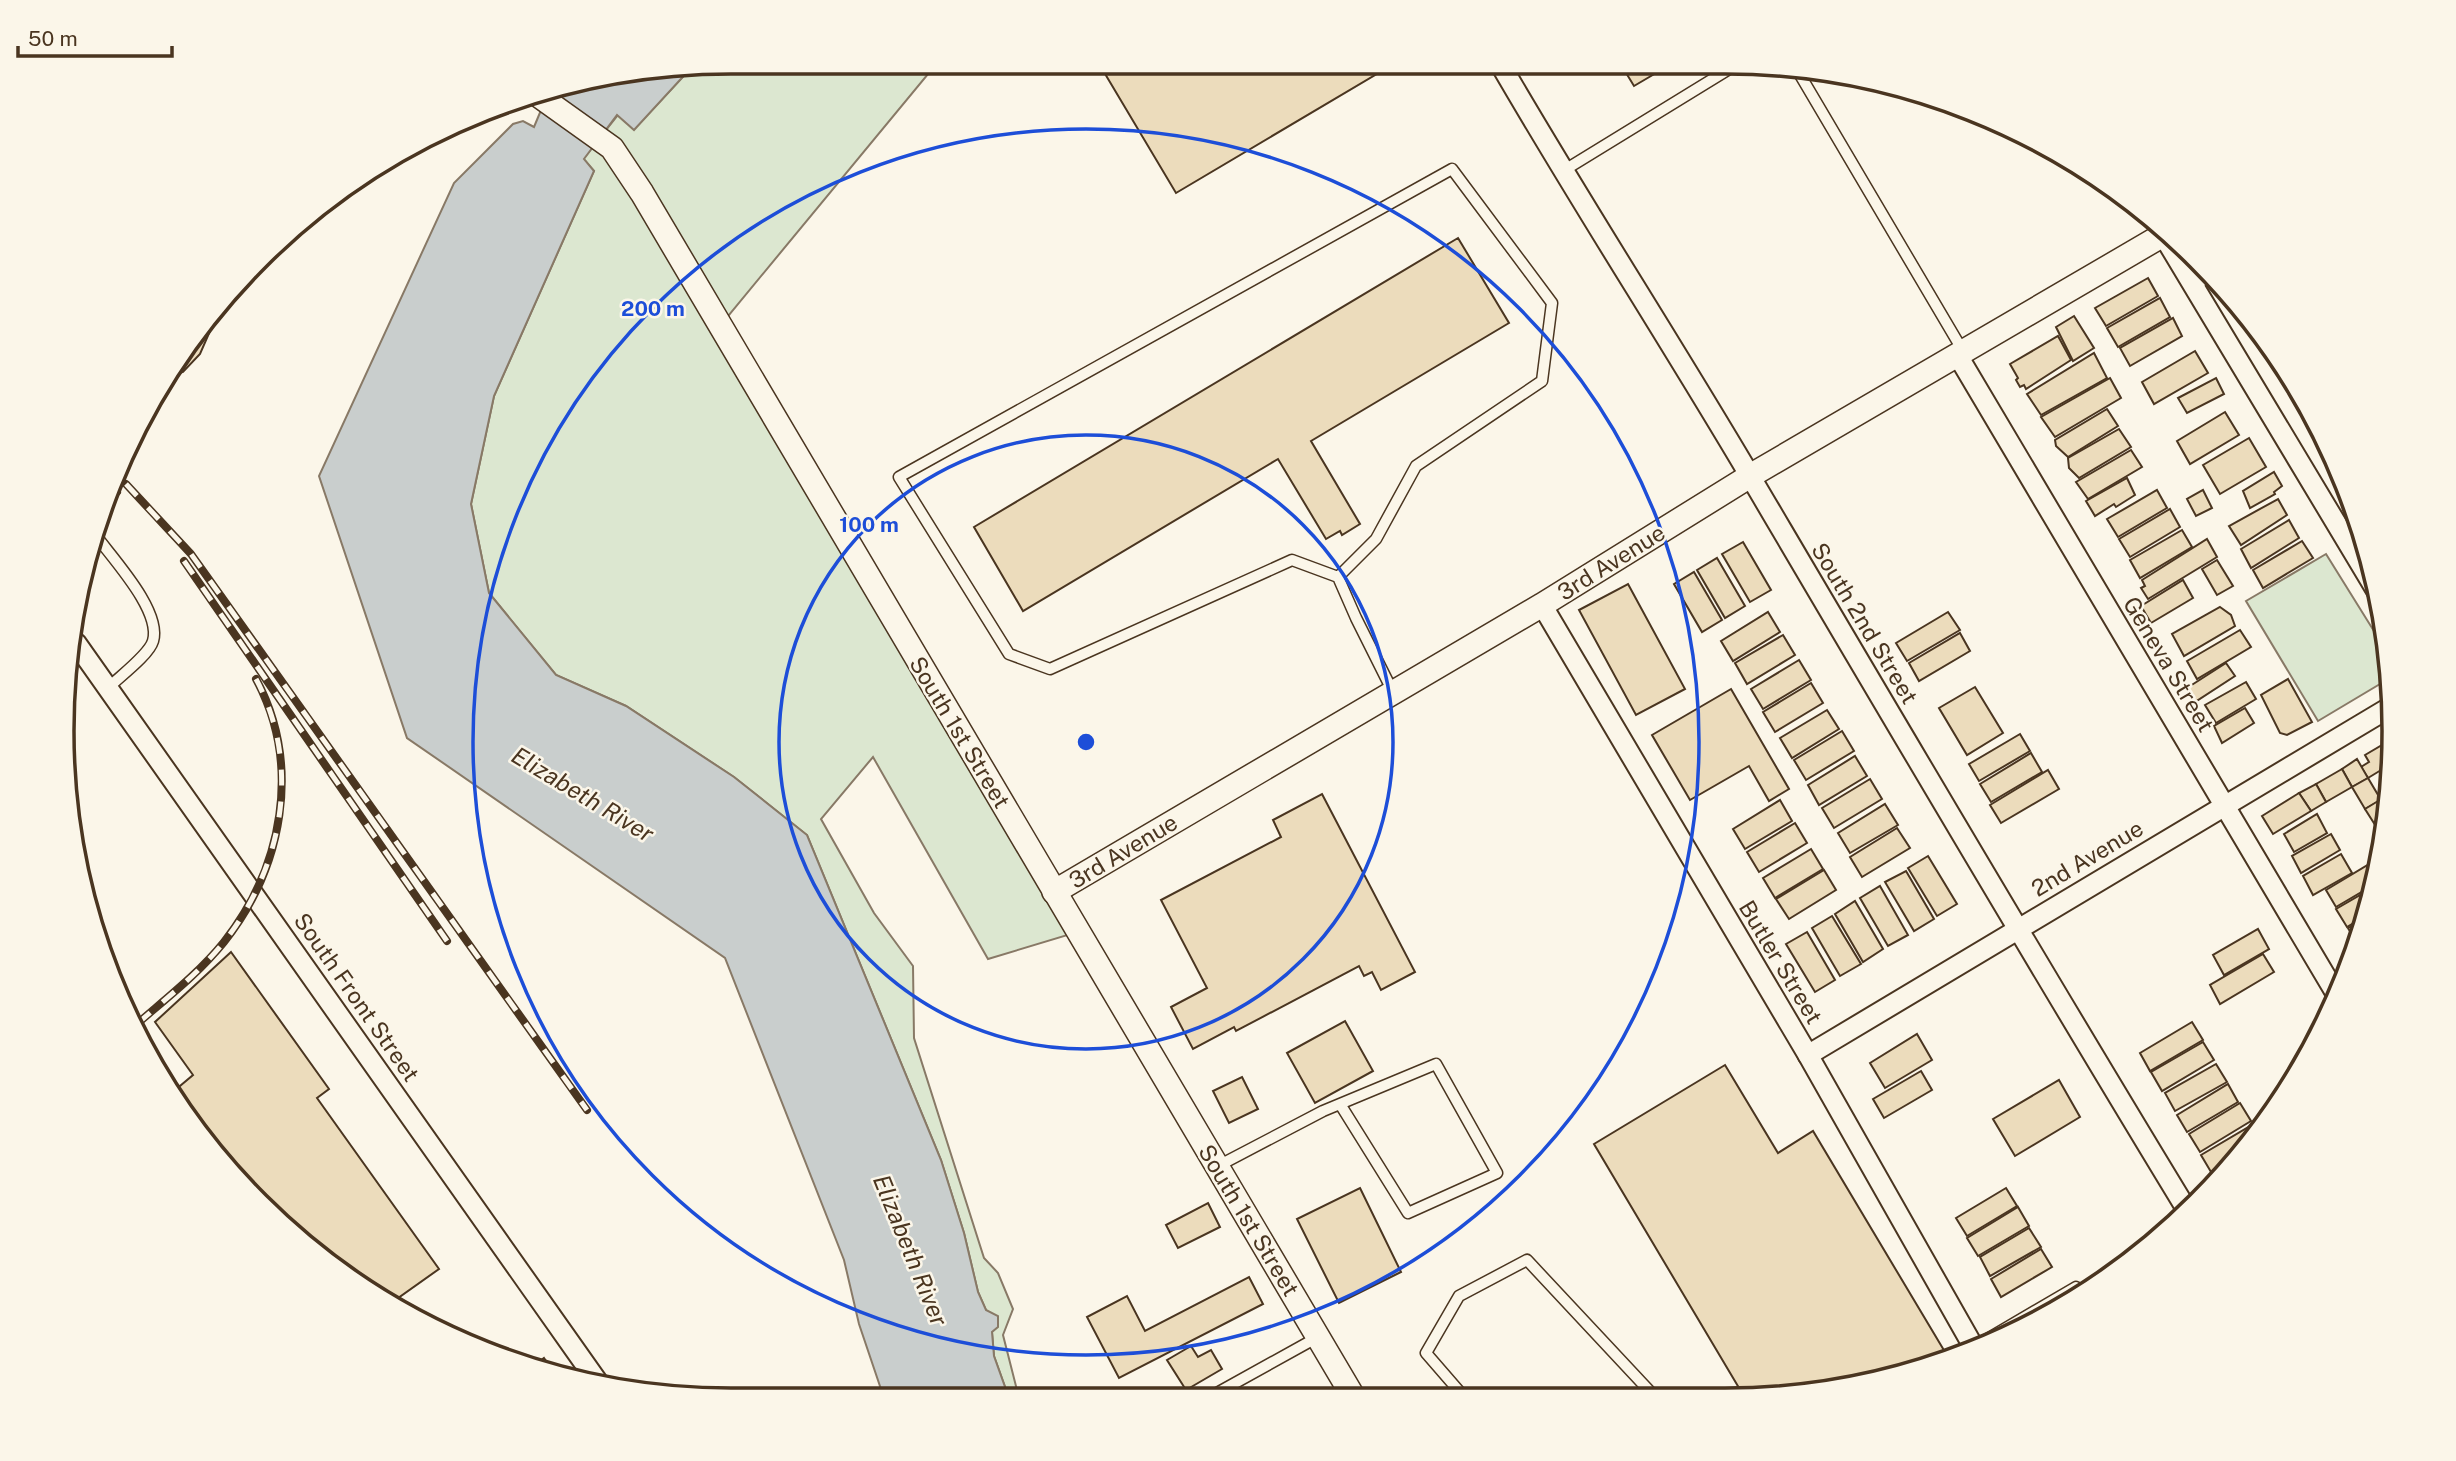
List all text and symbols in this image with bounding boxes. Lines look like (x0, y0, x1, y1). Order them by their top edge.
scale bar (18, 14, 172, 58)
text: 50 m (28, 26, 78, 51)
text: 200 m (621, 296, 685, 321)
text: 100 m (839, 512, 899, 537)
street label: 3rd Avenue (1552, 518, 1670, 606)
street label: South 2nd Street (1806, 538, 1924, 708)
street label: Geneva Street (2118, 592, 2220, 736)
street label: South 1st Street (904, 651, 1016, 813)
centre of rings (1074, 730, 1098, 754)
water label: Elizabeth River (507, 741, 660, 848)
street label: 3rd Avenue (1064, 808, 1182, 894)
street label: 2nd Avenue (2026, 814, 2148, 902)
street label: Butler Street (1734, 896, 1828, 1028)
street label: South Front Street (289, 908, 425, 1086)
street label: South 1st Street (1193, 1139, 1305, 1301)
water label: Elizabeth River (868, 1170, 954, 1331)

